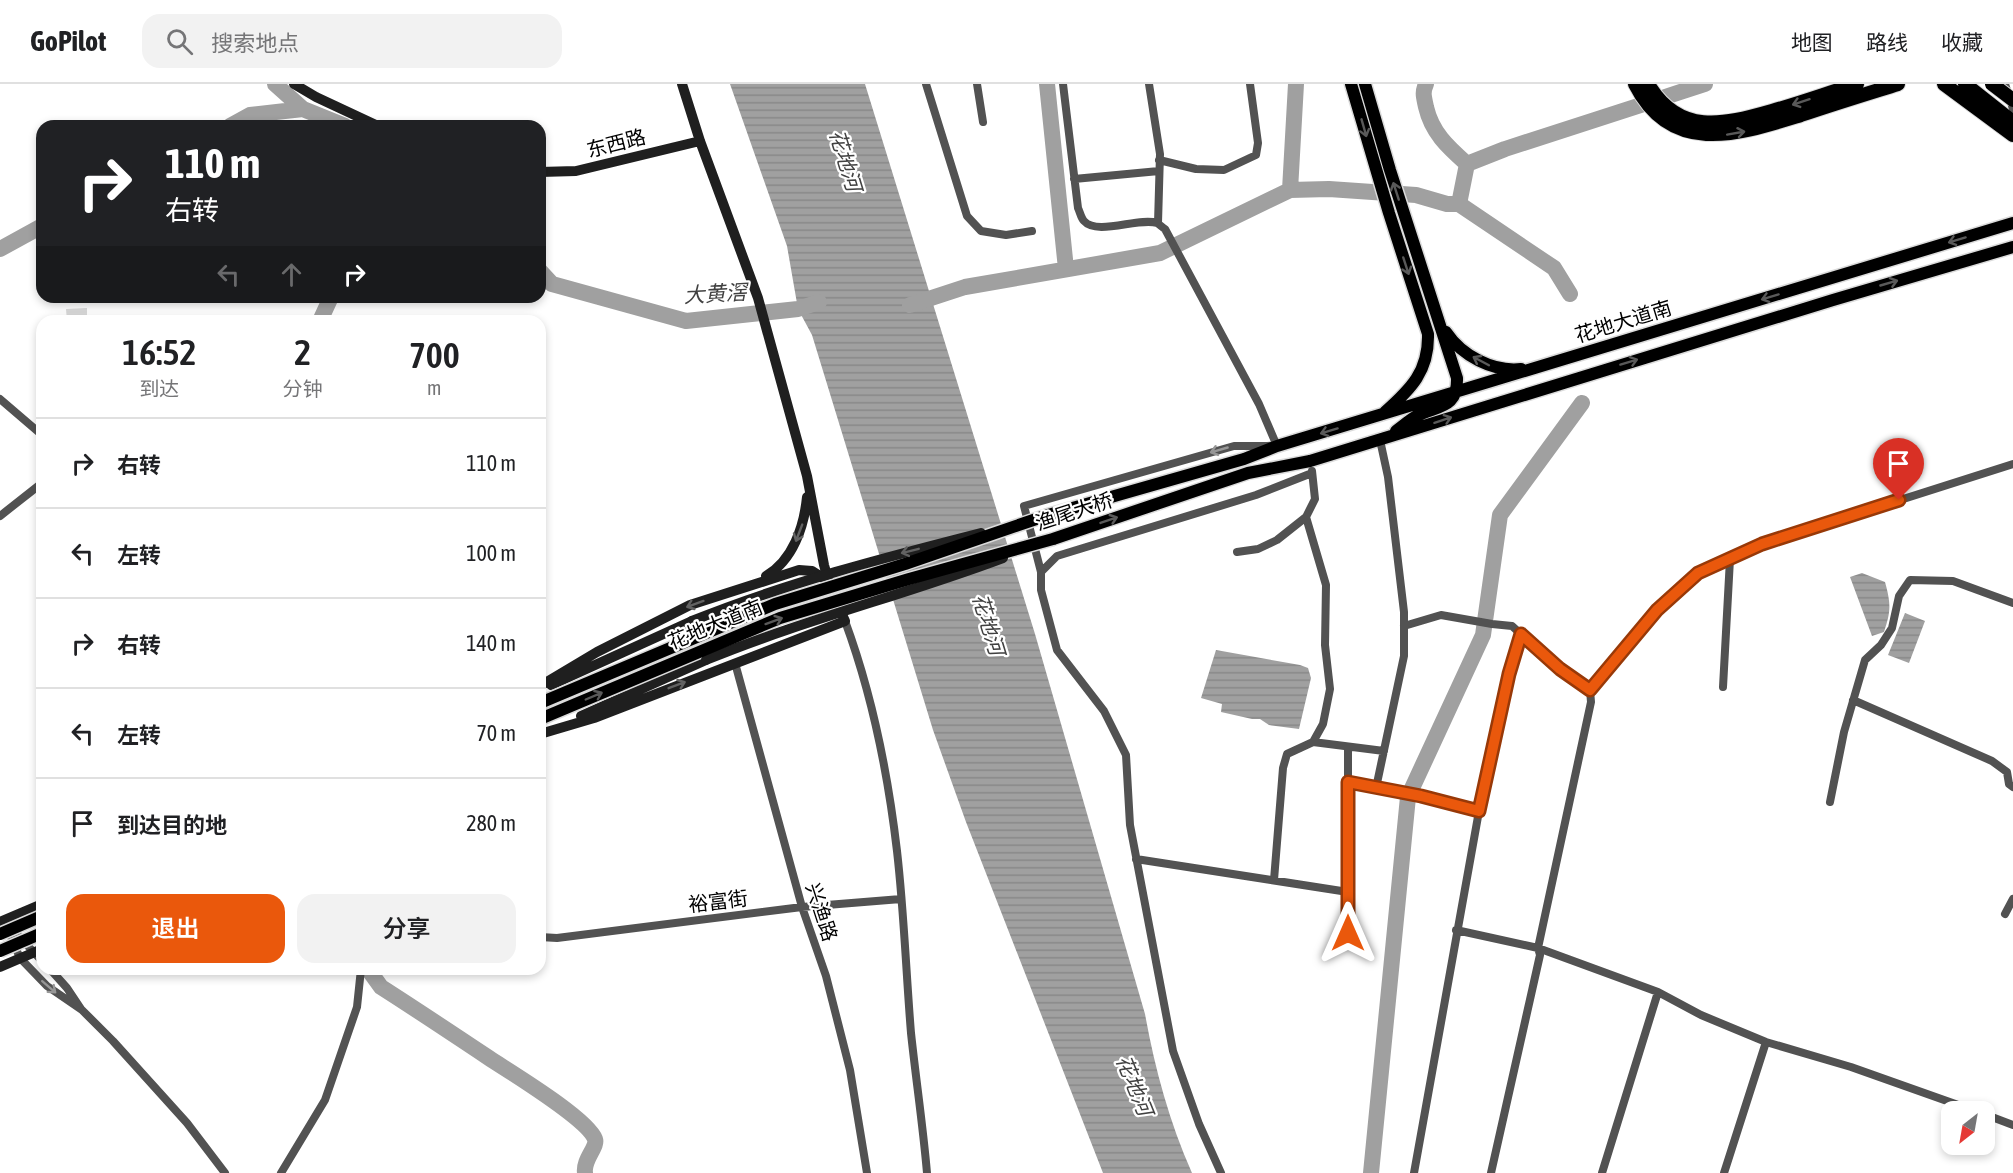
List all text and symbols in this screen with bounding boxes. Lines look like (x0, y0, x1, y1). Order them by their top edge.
search box (142, 14, 562, 68)
text: GoPilot (30, 25, 106, 57)
icon: search (163, 25, 196, 58)
text: 搜索地点 (211, 30, 299, 56)
text: 地图 (1791, 30, 1833, 54)
text: 路线 (1866, 30, 1908, 54)
text: 收藏 (1941, 30, 1983, 54)
one-way arrow (1792, 97, 1811, 108)
one-way arrow (1359, 118, 1370, 137)
street label: 东西路 (584, 125, 648, 161)
water label: 花地河 (825, 126, 868, 197)
one-way arrow (1725, 127, 1745, 138)
text: 110 m (165, 139, 260, 187)
icon: right (66, 144, 144, 222)
one-way arrow (1390, 181, 1401, 200)
text: 右转 (165, 195, 219, 226)
one-way arrow (1948, 235, 1967, 246)
one-way arrow (1402, 256, 1413, 275)
icon: left (212, 258, 245, 291)
icon: ahead (275, 258, 308, 291)
icon: right (338, 258, 371, 291)
one-way arrow (1879, 277, 1898, 288)
water label: 大黄滘 (683, 279, 750, 307)
one-way arrow (1761, 292, 1780, 303)
street label: 花地大道南 (1572, 295, 1674, 347)
text: 16:52 (122, 331, 196, 373)
text: 2 (294, 331, 311, 373)
text: 700 (409, 334, 460, 376)
one-way arrow (1472, 354, 1490, 366)
one-way arrow (1619, 356, 1638, 367)
text: m (427, 376, 442, 399)
text: 到达 (139, 377, 179, 400)
text: 分钟 (283, 377, 323, 400)
one-way arrow (1433, 414, 1452, 425)
one-way arrow (1320, 426, 1339, 437)
pin (1873, 438, 1924, 500)
one-way arrow (1210, 445, 1229, 456)
icon: right (66, 447, 99, 480)
icon: arrive (1882, 447, 1915, 480)
text: 110 m (466, 450, 516, 476)
text: 右转 (117, 452, 161, 478)
street label: 渔尾大桥 (1032, 488, 1116, 534)
one-way arrow (1099, 514, 1118, 525)
one-way arrow (792, 523, 803, 542)
icon: left (66, 537, 99, 570)
text: 100 m (466, 540, 516, 566)
text: 左转 (117, 542, 161, 568)
one-way arrow (901, 545, 920, 557)
water label: 花地河 (968, 590, 1011, 661)
street label: 花地大道南 (664, 595, 766, 653)
one-way arrow (687, 599, 705, 610)
one-way arrow (764, 615, 782, 626)
icon: right (66, 627, 99, 660)
text: 140 m (466, 630, 516, 656)
text: 右转 (117, 632, 161, 658)
one-way arrow (667, 679, 686, 690)
one-way arrow (584, 690, 602, 702)
icon: left (66, 717, 99, 750)
text: 70 m (476, 720, 516, 746)
text: 左转 (117, 722, 161, 748)
icon: arrive (66, 807, 99, 840)
text: 280 m (466, 810, 516, 836)
text: 到达目的地 (117, 812, 227, 838)
street label: 兴渔路 (802, 880, 842, 944)
street label: 裕富街 (687, 886, 749, 916)
button: 退出 (66, 894, 285, 963)
button: 分享 (297, 894, 516, 963)
position arrow (1316, 901, 1380, 965)
one-way arrow (41, 980, 56, 994)
water label: 花地河 (1112, 1051, 1159, 1122)
north arrow (1941, 1101, 1995, 1155)
map controls (1941, 1101, 1995, 1155)

